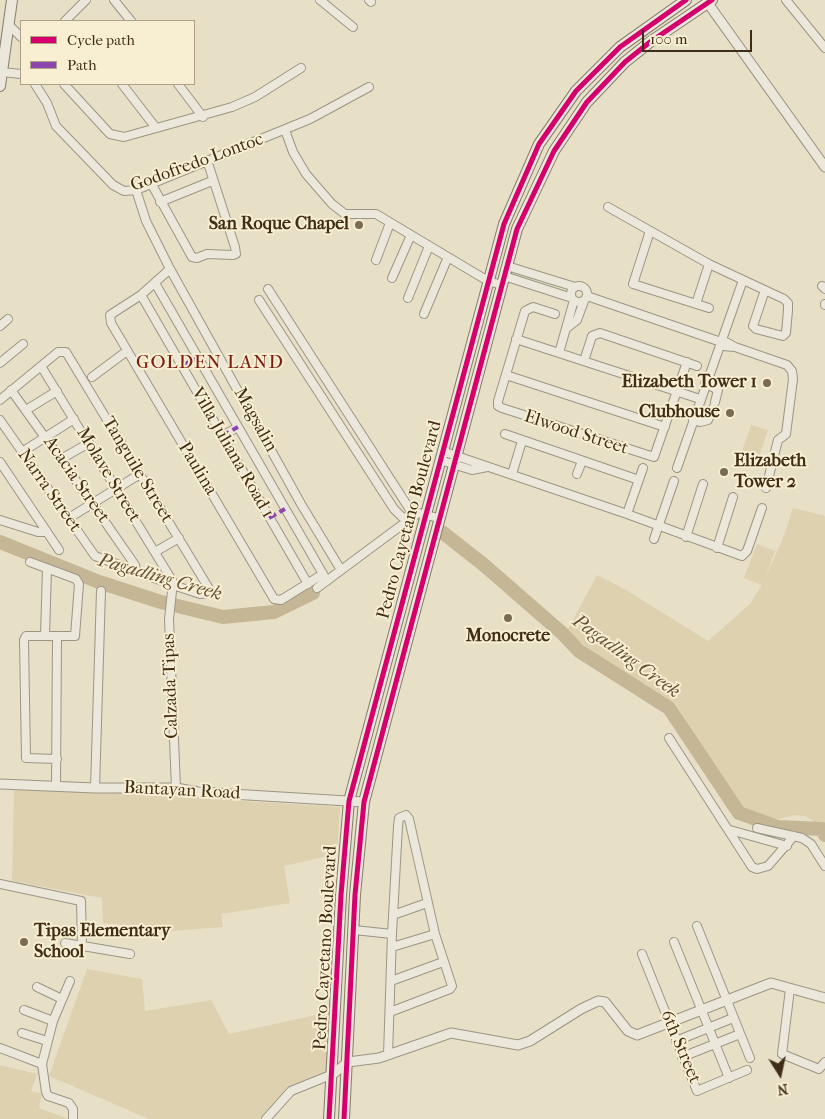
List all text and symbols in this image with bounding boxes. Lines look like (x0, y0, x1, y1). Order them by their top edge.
legend (20, 20, 195, 85)
scale bar (645, 20, 755, 52)
text: 100 m (650, 30, 688, 48)
text: Cycle path (67, 31, 135, 49)
text: Path (67, 56, 97, 74)
street label: Godofredo Lontoc (128, 129, 266, 197)
place label: San Roque Chapel (209, 214, 349, 236)
marker: San Roque Chapel (353, 219, 365, 231)
district label: GOLDEN LAND (135, 352, 285, 374)
place label: Elizabeth Tower 1 (622, 372, 757, 394)
marker: Elizabeth Tower 1 (761, 377, 773, 389)
street label: Villa Juliana Road 1 (186, 384, 278, 522)
street label: Magsalin (229, 384, 281, 456)
place label: Clubhouse (639, 402, 720, 424)
street label: Elwood Street (521, 406, 631, 460)
marker: Clubhouse (724, 407, 736, 419)
street label: Tanguile Street (97, 413, 177, 527)
street label: Pedro Cayetano Boulevard (373, 418, 447, 622)
street label: Molave Street (71, 424, 145, 526)
street label: Acacia Street (38, 432, 114, 528)
street label: Paulina (173, 438, 221, 500)
street label: Narra Street (12, 445, 86, 537)
place label: Elizabeth Tower 2 (734, 451, 806, 494)
marker: Elizabeth Tower 2 (718, 466, 730, 478)
water label: Pagadling Creek (95, 549, 225, 607)
water label: Pagadling Creek (568, 610, 684, 704)
marker: Monocrete (502, 612, 514, 624)
place label: Monocrete (466, 626, 550, 648)
street label: Calzada Tipas (158, 633, 184, 739)
street label: Bantayan Road (123, 777, 241, 805)
street label: Pedro Cayetano Boulevard (310, 845, 342, 1051)
place label: Tipas Elementary School (34, 921, 171, 964)
marker: Tipas Elementary School (18, 936, 30, 948)
street label: 6th Street (655, 1007, 705, 1087)
north arrow (755, 1049, 805, 1099)
text: N (776, 1080, 789, 1099)

